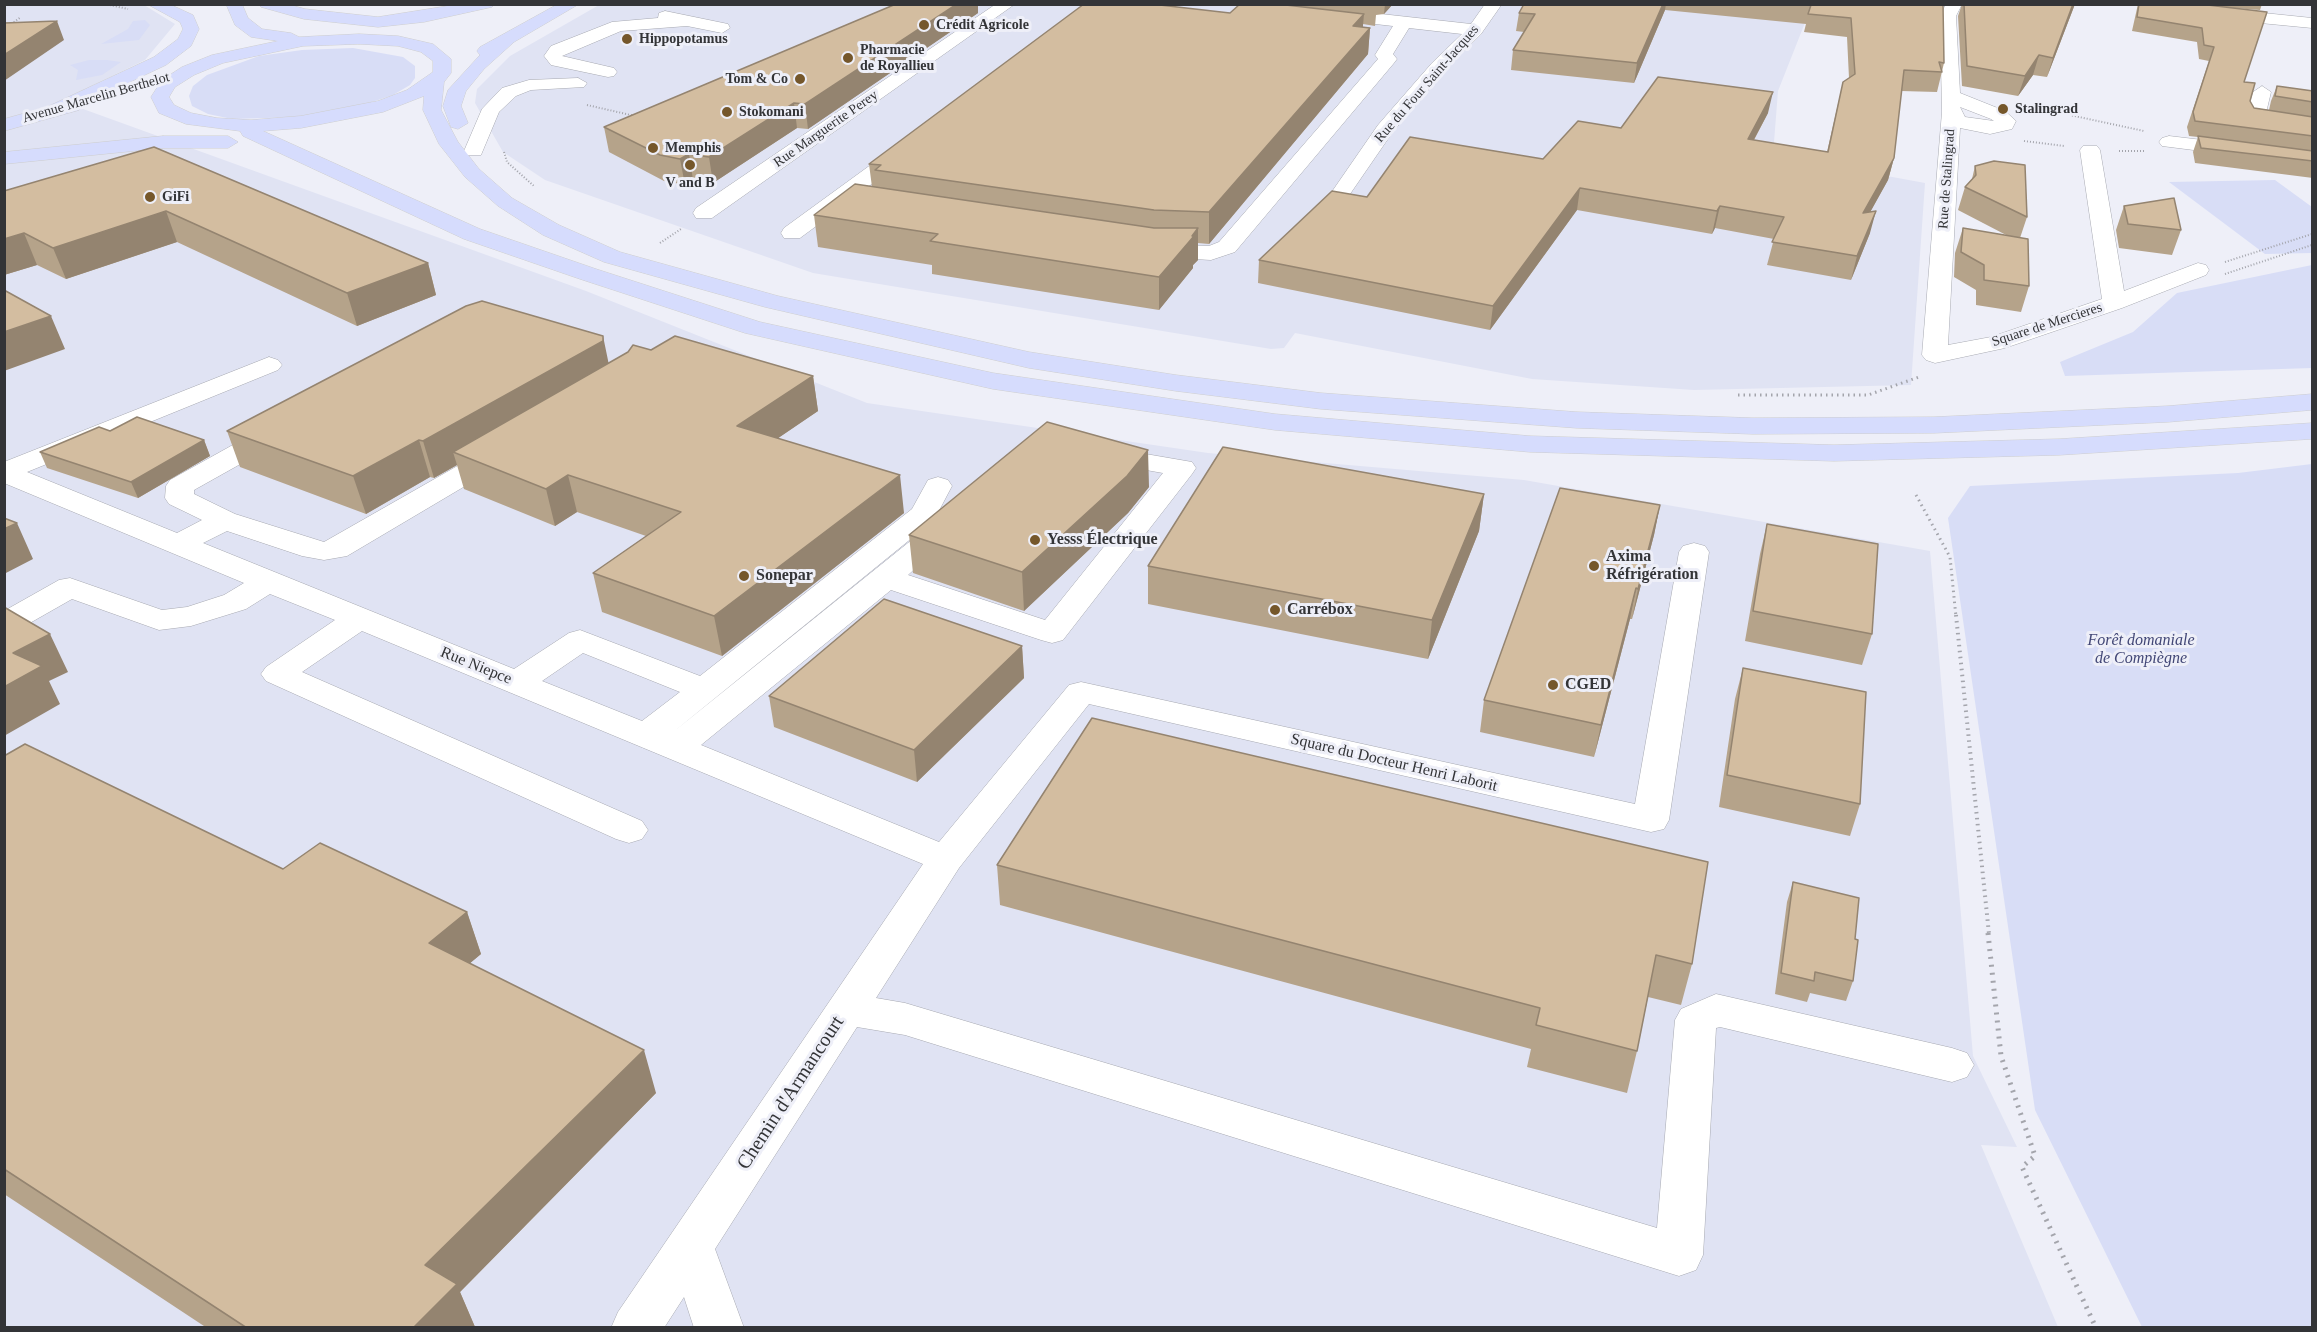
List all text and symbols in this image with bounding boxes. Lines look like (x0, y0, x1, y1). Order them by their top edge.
place label: Crédit Agricole (936, 17, 1029, 33)
marker: Crédit Agricole (917, 18, 931, 32)
street label: Rue du Four Saint-Jacques (1371, 22, 1483, 146)
place label: Hippopotamus (639, 31, 728, 47)
marker: Hippopotamus (620, 32, 634, 46)
place label: Pharmacie de Royallieu (860, 42, 934, 74)
marker: Pharmacie de Royallieu (841, 51, 855, 65)
street label: Avenue Marcelin Berthelot (21, 69, 171, 127)
place label: Tom & Co (726, 71, 788, 87)
marker: Tom & Co (793, 72, 807, 86)
street label: Rue Marguerite Perey (771, 87, 881, 171)
place label: Stalingrad (2015, 101, 2078, 117)
marker: Stalingrad (1996, 102, 2010, 116)
place label: Stokomani (739, 104, 804, 120)
marker: Stokomani (720, 105, 734, 119)
street label: Rue de Stalingrad (1935, 128, 1959, 230)
place label: Memphis (665, 140, 721, 156)
marker: Memphis (646, 141, 660, 155)
marker: V and B (683, 158, 697, 172)
place label: V and B (665, 175, 715, 191)
place label: GiFi (162, 189, 189, 205)
marker: GiFi (143, 190, 157, 204)
street label: Square de Mercieres (1990, 299, 2104, 351)
place label: Yesss Électrique (1047, 530, 1158, 550)
marker: Yesss Électrique (1028, 533, 1042, 547)
place label: Axima Réfrigération (1606, 547, 1698, 585)
marker: Axima Réfrigération (1587, 559, 1601, 573)
place label: Sonepar (756, 566, 813, 586)
marker: Sonepar (737, 569, 751, 583)
place label: Carrébox (1287, 600, 1353, 620)
marker: Carrébox (1268, 603, 1282, 617)
park label: Forêt domaniale de Compiègne (2087, 631, 2195, 669)
street label: Rue Niepce (438, 643, 514, 689)
place label: CGED (1565, 675, 1611, 695)
marker: CGED (1546, 678, 1560, 692)
street label: Square du Docteur Henri Laborit (1289, 730, 1499, 796)
street label: Chemin d'Armancourt (732, 1012, 850, 1174)

